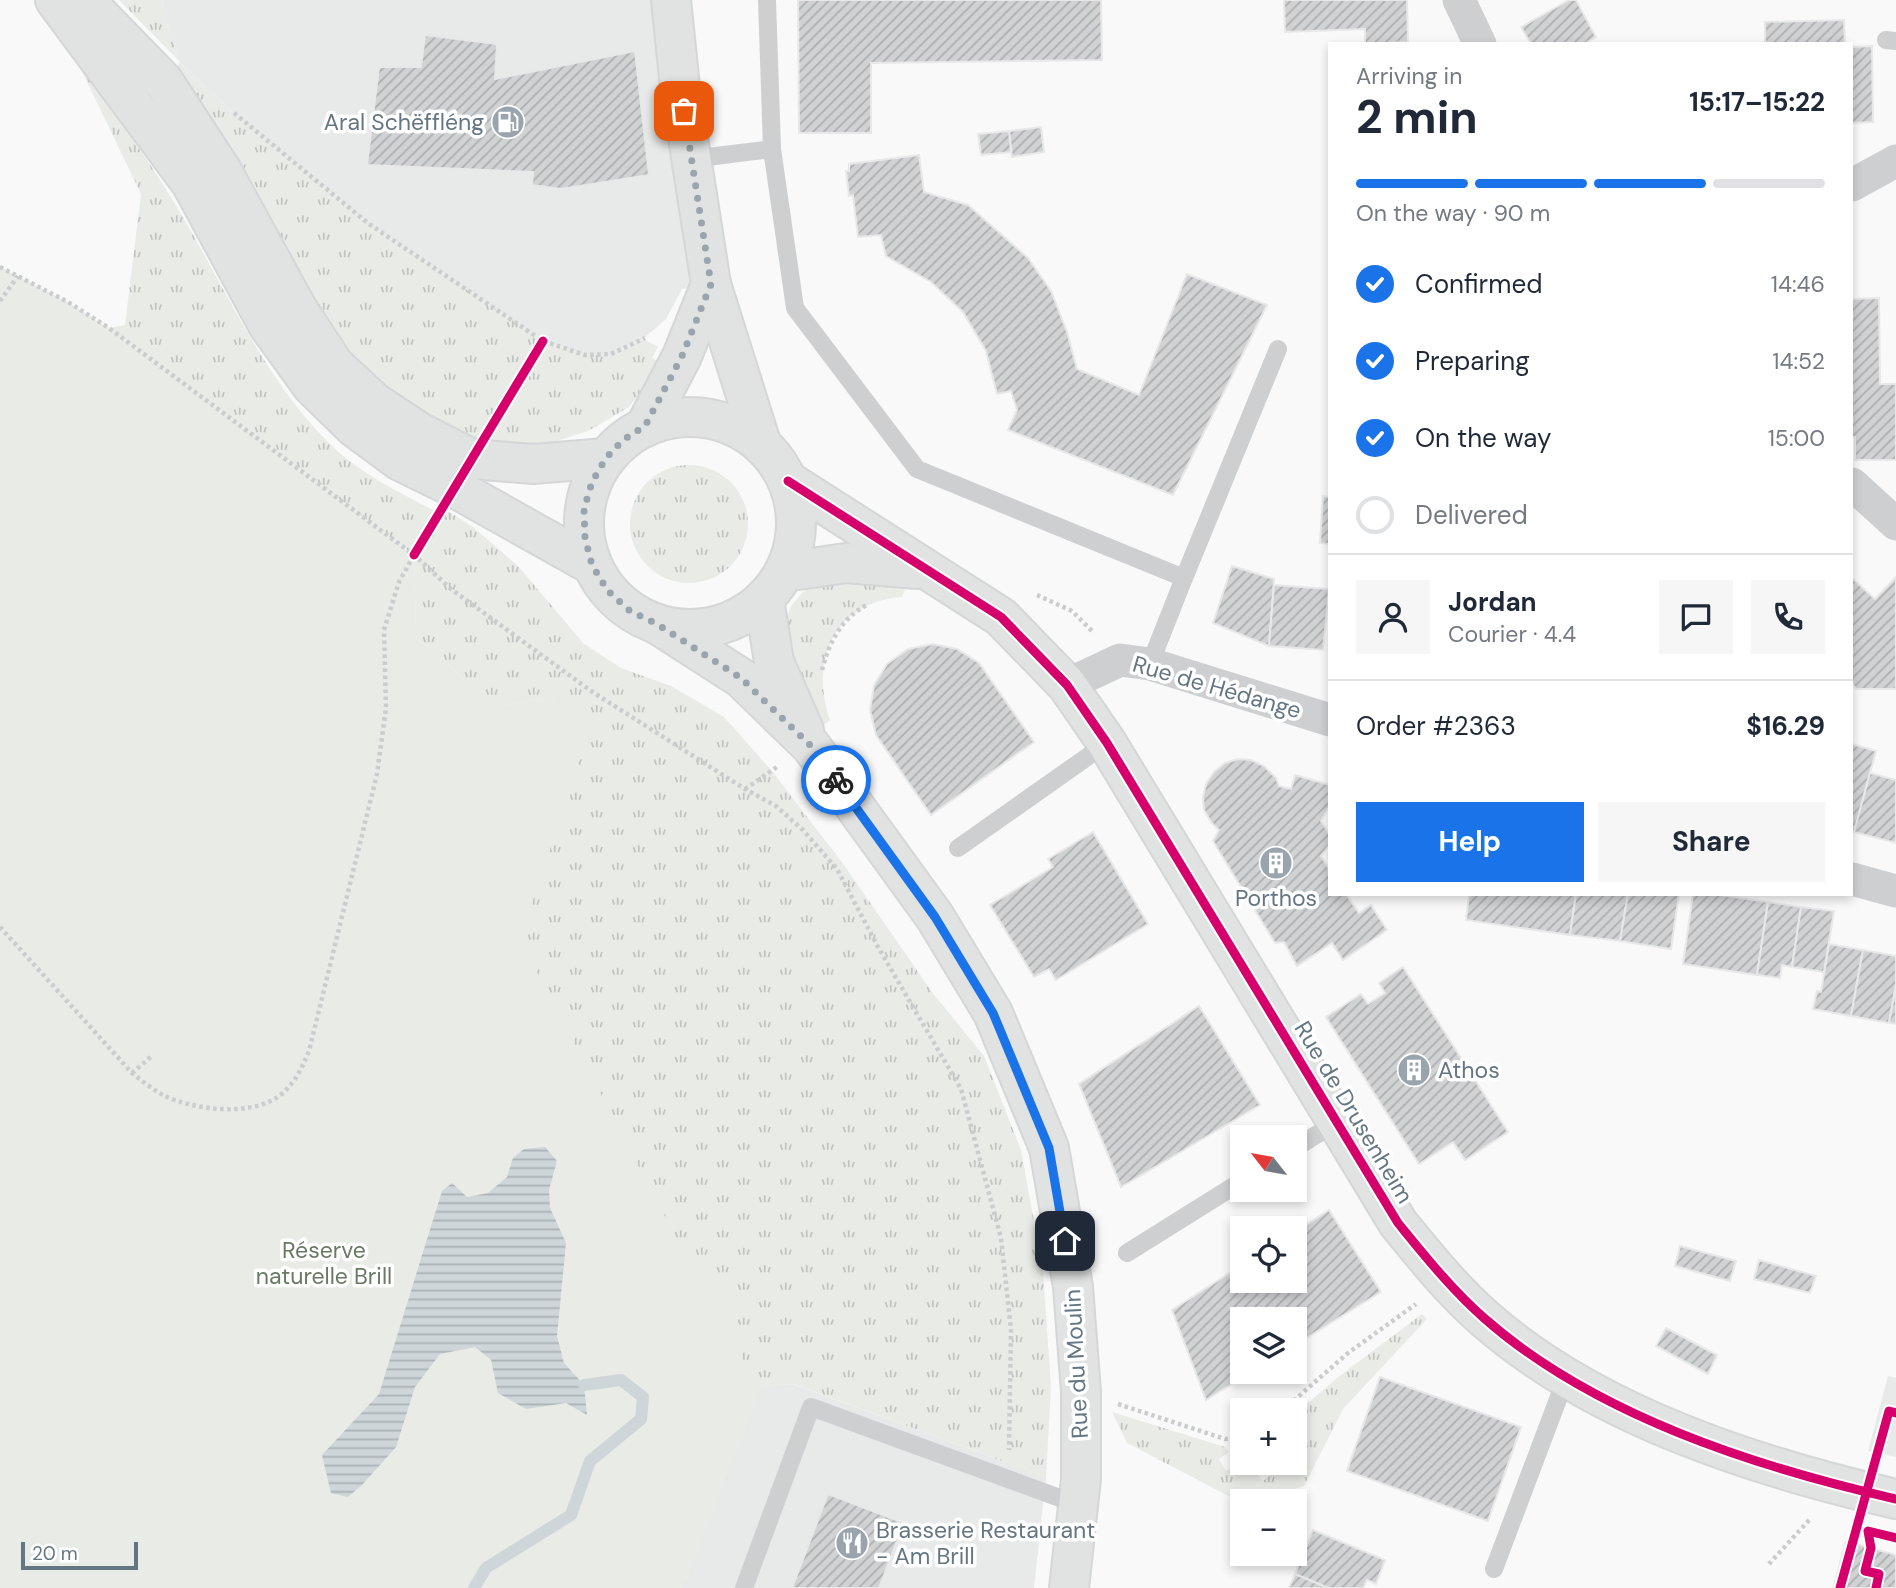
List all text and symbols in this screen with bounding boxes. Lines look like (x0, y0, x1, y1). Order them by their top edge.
text: Arriving in (1356, 61, 1462, 91)
pin (654, 81, 714, 141)
text: 15:17–15:22 (1689, 85, 1825, 119)
text: 2 min (1356, 87, 1478, 147)
icon: bag (665, 92, 703, 130)
fuel station icon: Aral Schëffléng (489, 103, 527, 141)
place label: Aral Schëffléng (324, 107, 484, 137)
text: On the way · 90 m (1356, 198, 1550, 228)
icon: check (1356, 265, 1394, 303)
text: Confirmed (1415, 267, 1542, 301)
text: 14:46 (1771, 269, 1825, 299)
icon: check (1356, 342, 1394, 380)
text: Preparing (1415, 344, 1530, 378)
text: 14:52 (1772, 346, 1825, 376)
icon: check (1356, 419, 1394, 457)
text: On the way (1415, 421, 1551, 455)
text: 15:00 (1768, 423, 1825, 453)
text: Delivered (1415, 498, 1528, 532)
button: person (1356, 580, 1430, 654)
button: chat (1659, 580, 1733, 654)
button: phone (1751, 580, 1825, 654)
text: Jordan (1448, 585, 1537, 619)
text: Courier · 4.4 (1448, 619, 1576, 649)
street label: Rue de Hédange (1129, 649, 1305, 725)
text: Order #2363 (1356, 709, 1516, 743)
text: $16.29 (1746, 709, 1825, 743)
courier (801, 745, 871, 815)
icon: bike (817, 761, 855, 799)
button: Help (1356, 802, 1584, 882)
button: Share (1598, 802, 1825, 882)
building icon: Porthos (1257, 844, 1295, 882)
place label: Porthos (1235, 883, 1317, 913)
street label: Rue de Drusenheim (1288, 1015, 1420, 1209)
building icon: Athos (1395, 1051, 1433, 1089)
place label: Athos (1438, 1055, 1500, 1085)
north arrow (1230, 1125, 1307, 1202)
map controls (1230, 1125, 1307, 1566)
pin (1035, 1211, 1095, 1271)
button: locate (1230, 1216, 1307, 1293)
icon: home (1046, 1222, 1084, 1260)
park label: Réserve naturelle Brill (256, 1235, 392, 1291)
street label: Rue du Moulin (1057, 1288, 1095, 1440)
button: layers (1230, 1307, 1307, 1384)
button: + (1230, 1398, 1307, 1475)
button: − (1230, 1489, 1307, 1566)
place label: Brasserie Restaurant - Am Brill (876, 1515, 1095, 1571)
restaurant icon: Brasserie Restaurant - Am Brill (833, 1524, 871, 1562)
scale bar (21, 1539, 138, 1571)
text: 20 m (32, 1541, 78, 1566)

